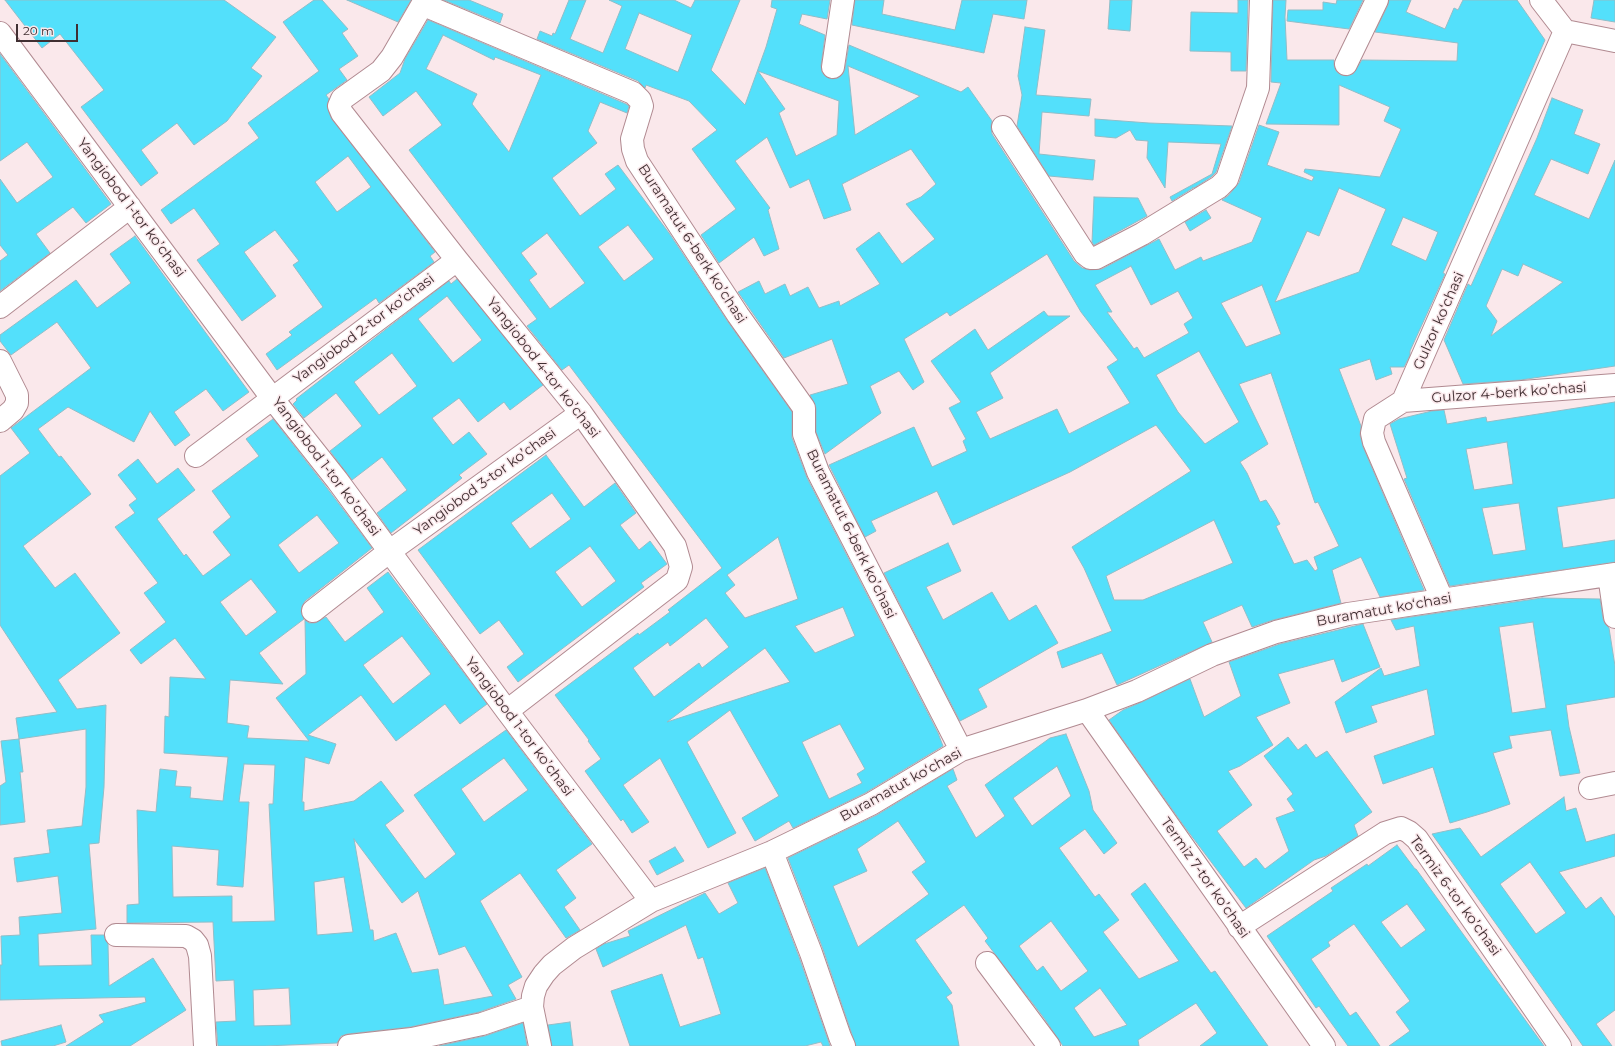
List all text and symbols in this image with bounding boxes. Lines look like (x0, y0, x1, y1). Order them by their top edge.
scale bar (18, 16, 80, 42)
text: 20 m (23, 23, 54, 38)
street label: Yangiobod 1-tor koʼchasi (73, 135, 189, 281)
street label: Buramatut 6-berk koʼchasi (634, 161, 750, 327)
street label: Yangiobod 2-tor koʼchasi (290, 270, 438, 388)
street label: Gulzor koʻchasi (1410, 270, 1468, 372)
street label: Yangiobod 4-tor koʼchasi (483, 294, 603, 442)
street label: Gulzor 4-berk koʼchasi (1431, 379, 1587, 407)
street label: Yangiobod 1-tor koʼchasi (268, 394, 384, 540)
street label: Yangiobod 3-tor koʼchasi (410, 425, 560, 539)
street label: Buramatut 6-berk koʼchasi (803, 447, 899, 621)
street label: Buramatut koʻchasi (1315, 590, 1453, 630)
street label: Yangiobod 1-tor koʼchasi (461, 654, 577, 800)
street label: Buramatut koʻchasi (837, 744, 965, 826)
street label: Termiz 7-tor koʼchasi (1157, 815, 1253, 941)
street label: Termiz 6-tor koʼchasi (1406, 833, 1504, 959)

